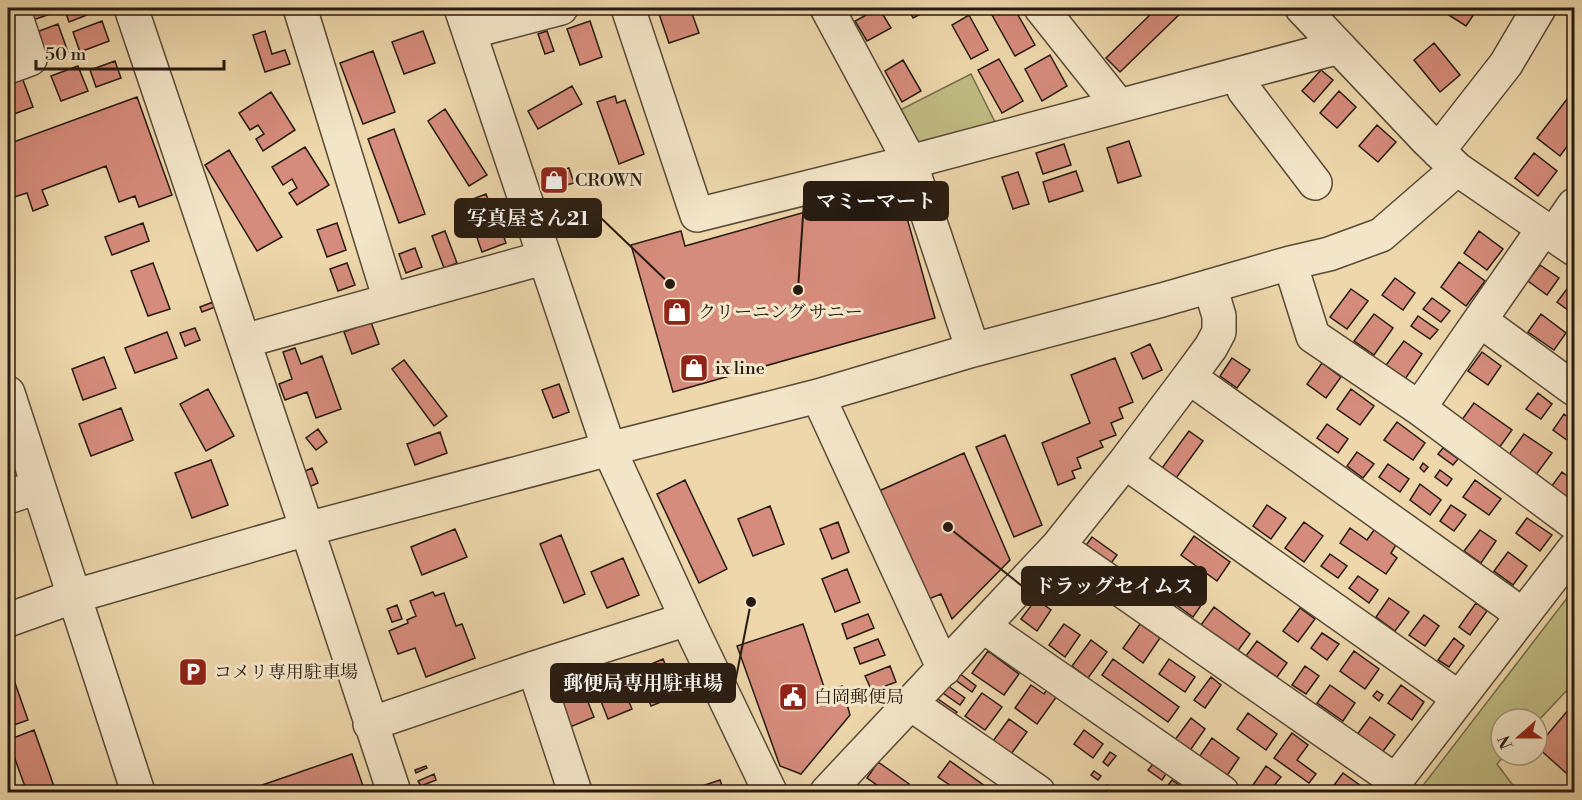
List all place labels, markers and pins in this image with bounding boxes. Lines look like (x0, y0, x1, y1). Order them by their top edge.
shop icon: CROWN (538, 164, 570, 196)
place label: CROWN (575, 169, 643, 192)
callout: マミーマート (804, 182, 948, 220)
callout: 写真屋さん21 (455, 199, 601, 237)
shop icon: クリーニング サニー (661, 296, 693, 328)
place label: クリーニング サニー (698, 301, 863, 324)
shop icon: ix line (678, 352, 710, 384)
place label: ix line (715, 357, 765, 380)
callout: ドラッグセイムス (1022, 567, 1206, 605)
parking icon: コメリ専用駐車場 (177, 656, 209, 688)
place label: コメリ専用駐車場 (214, 661, 358, 684)
callout: 郵便局専用駐車場 (551, 664, 735, 702)
public building icon: 白岡郵便局 (777, 681, 809, 713)
place label: 白岡郵便局 (814, 686, 904, 709)

